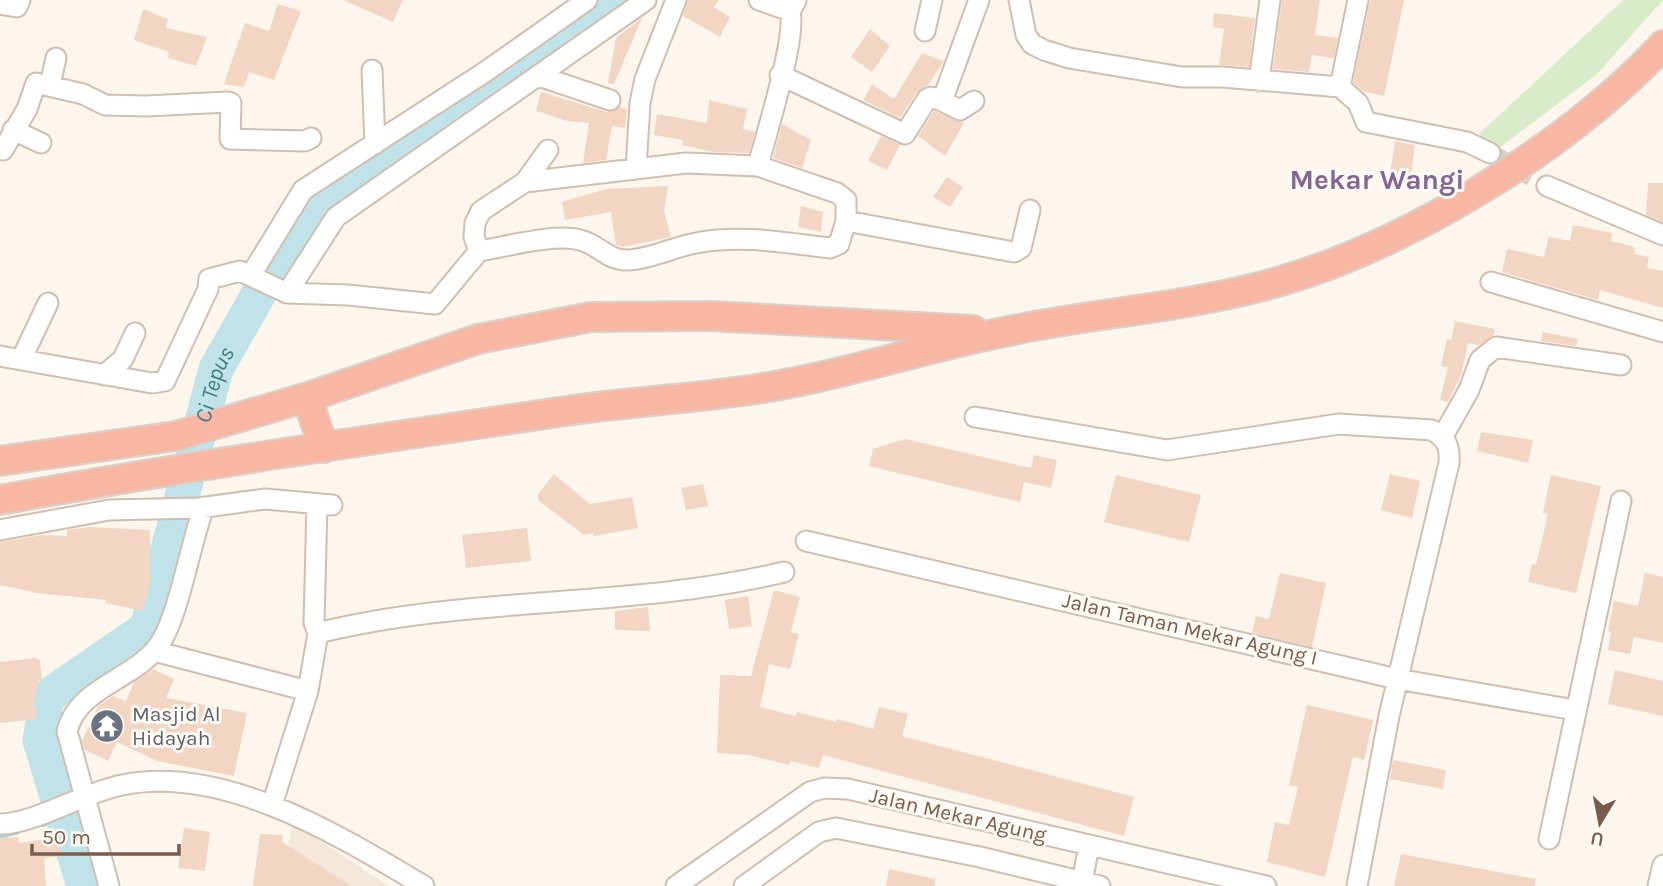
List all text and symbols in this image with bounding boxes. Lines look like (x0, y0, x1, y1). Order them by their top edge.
district label: Mekar Wangi (1289, 163, 1465, 196)
water label: Ci Tepus (189, 342, 240, 426)
street label: Jalan Taman Mekar Agung I (1060, 588, 1320, 670)
place label: Masjid Al Hidayah (132, 702, 221, 750)
temple icon: Masjid Al Hidayah (88, 707, 126, 745)
street label: Jalan Mekar Agung (867, 783, 1049, 847)
north arrow (1565, 788, 1635, 858)
scale bar (32, 812, 178, 856)
text: 50 m (42, 825, 91, 849)
text: U (1589, 827, 1606, 851)

